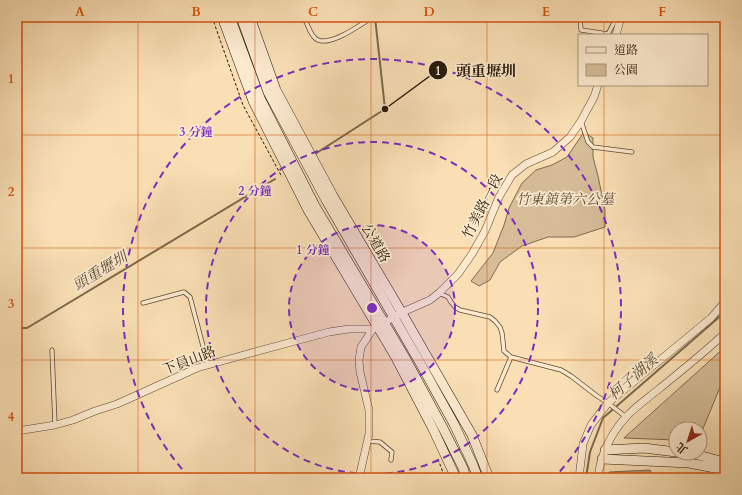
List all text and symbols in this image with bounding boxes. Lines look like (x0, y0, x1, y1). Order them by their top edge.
text: A (75, 3, 85, 21)
text: B (191, 3, 201, 21)
text: C (308, 3, 318, 21)
text: D (423, 3, 435, 21)
text: E (542, 3, 550, 21)
text: F (658, 3, 666, 21)
legend (578, 34, 708, 86)
text: 道路 (614, 42, 638, 58)
callout: 頭重壢圳 (428, 57, 524, 84)
text: 頭重壢圳 (456, 61, 516, 81)
text: 公園 (614, 62, 638, 78)
text: 1 (435, 63, 441, 79)
text: 1 (8, 70, 14, 88)
text: 3 分鐘 (179, 124, 213, 140)
street label: 竹美路一段 (458, 171, 507, 242)
text: 2 (8, 183, 15, 201)
text: 2 分鐘 (238, 183, 272, 199)
park label: 竹東鎮第六公墓 (516, 190, 616, 209)
street label: 公道路 (357, 220, 394, 266)
text: 1 分鐘 (296, 242, 330, 258)
water label: 頭重壢圳 (69, 245, 133, 295)
text: 3 (8, 295, 15, 313)
centre of rings (365, 301, 379, 315)
street label: 下員山路 (160, 342, 219, 379)
water label: 柯子湖溪 (604, 348, 664, 404)
text: 4 (8, 408, 15, 426)
north arrow (668, 421, 708, 461)
text: 北 (673, 439, 691, 458)

